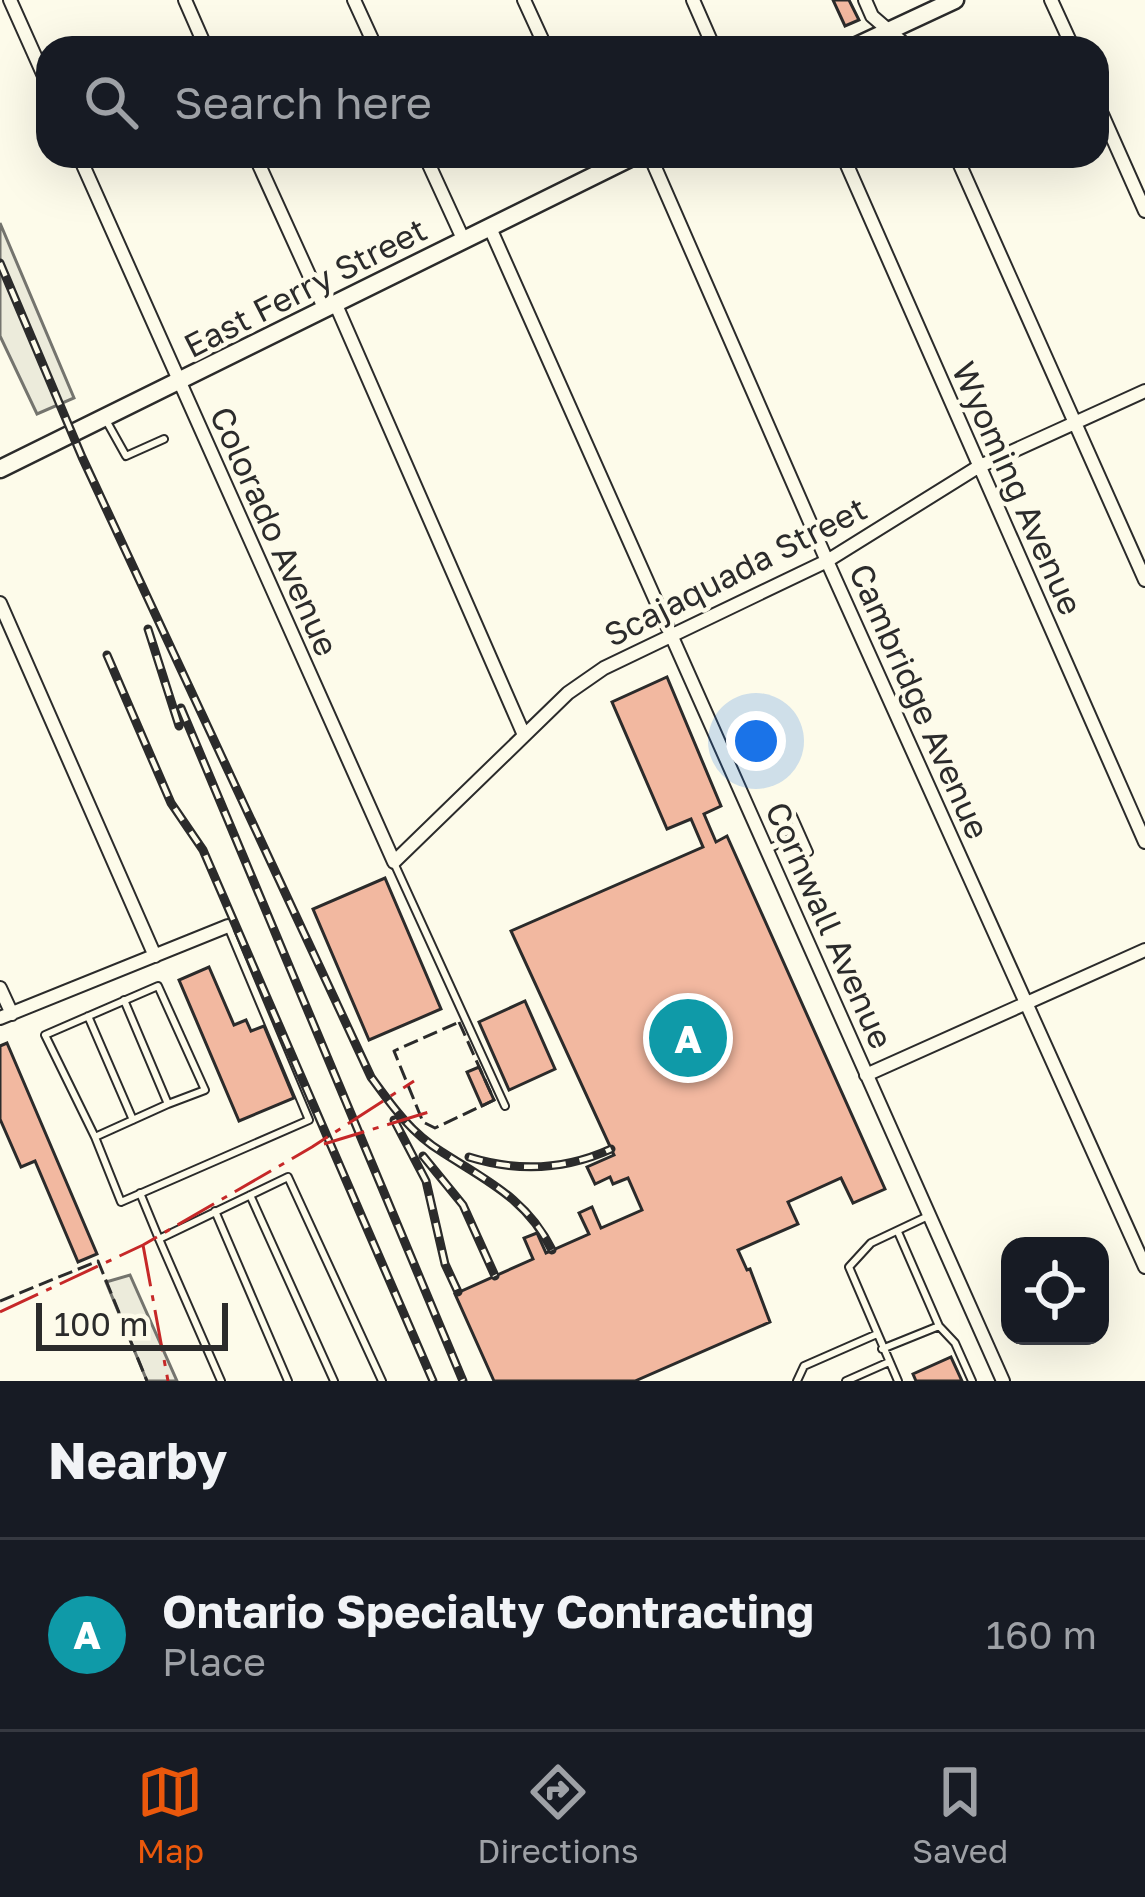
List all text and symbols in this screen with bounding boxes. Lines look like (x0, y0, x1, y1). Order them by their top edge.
search box (36, 36, 1109, 168)
icon: search (78, 69, 144, 135)
text: Search here (174, 75, 432, 129)
street label: East Ferry Street (177, 209, 433, 365)
street label: Wyoming Avenue (945, 356, 1091, 620)
street label: Colorado Avenue (203, 401, 347, 661)
street label: Scajaquada Street (597, 488, 873, 654)
street label: Cambridge Avenue (842, 558, 998, 844)
your location (726, 711, 786, 771)
street label: Cornwall Avenue (758, 796, 902, 1054)
pin: A (649, 993, 727, 1083)
map controls (1001, 1237, 1109, 1345)
button: locate (1001, 1237, 1109, 1345)
scale bar (36, 1297, 228, 1350)
text: 100 m (54, 1304, 148, 1343)
text: Nearby (48, 1429, 227, 1490)
text: Ontario Specialty Contracting (162, 1584, 814, 1638)
text: A (73, 1611, 101, 1658)
text: 160 m (986, 1611, 1097, 1658)
text: Place (162, 1638, 266, 1685)
tab: Map (137, 1759, 204, 1870)
tab: Directions (477, 1759, 639, 1870)
tab: Saved (912, 1759, 1008, 1870)

